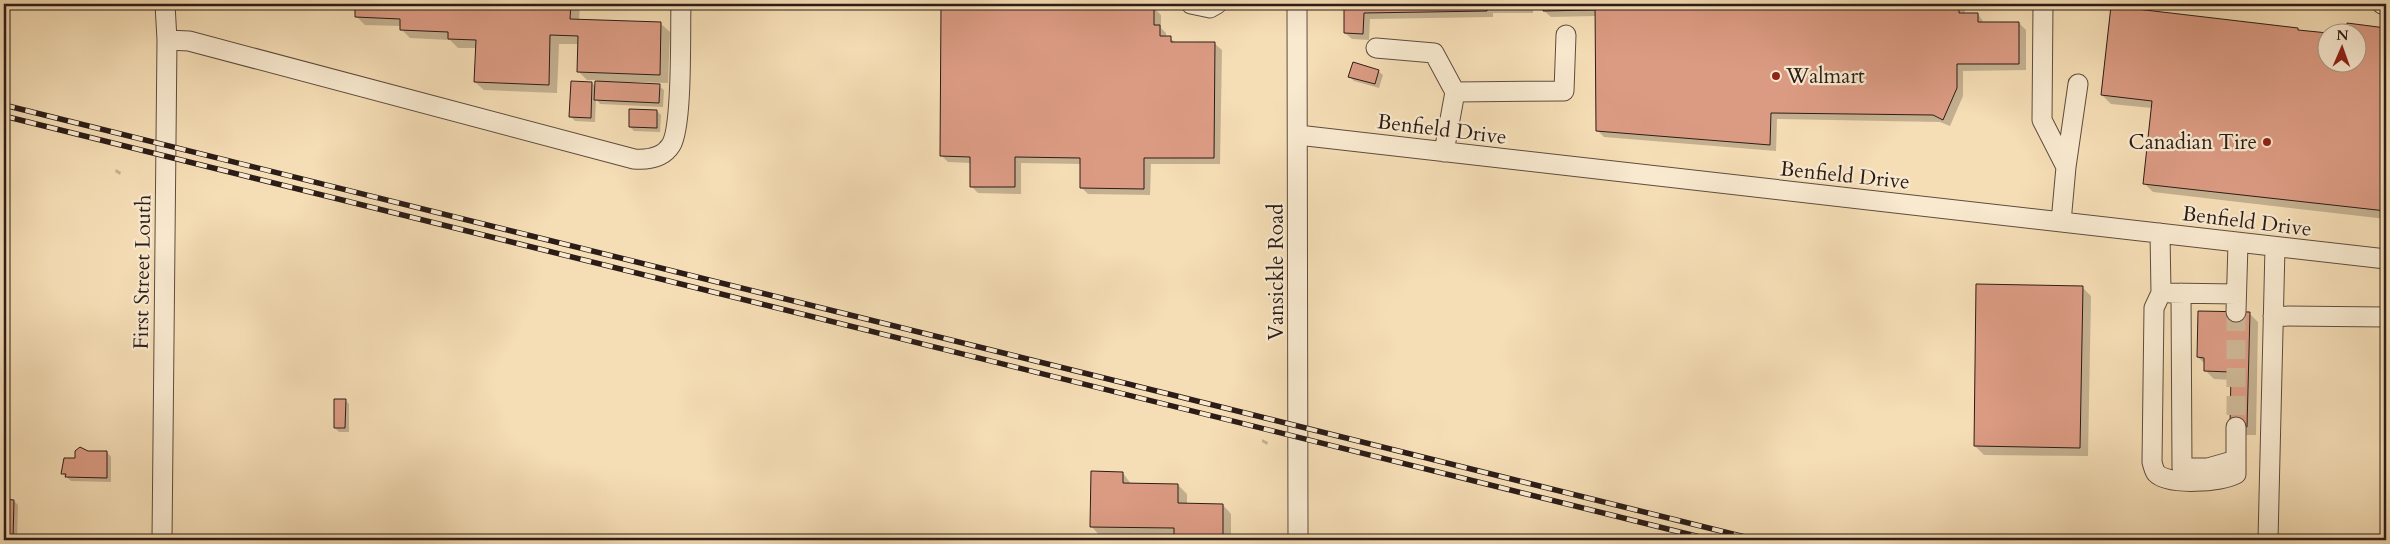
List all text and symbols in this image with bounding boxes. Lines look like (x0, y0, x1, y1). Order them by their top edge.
north arrow (2318, 22, 2368, 72)
text: N (2336, 26, 2349, 45)
place label: Walmart (1785, 62, 1865, 91)
marker: Walmart (1770, 70, 1782, 82)
street label: Benfield Drive (1376, 107, 1508, 152)
place label: Canadian Tire (2129, 128, 2257, 157)
marker: Canadian Tire (2261, 136, 2273, 148)
street label: Benfield Drive (1779, 154, 1911, 197)
street label: First Street Louth (127, 194, 158, 350)
street label: Benfield Drive (2181, 199, 2313, 244)
street label: Vansickle Road (1262, 204, 1291, 340)

